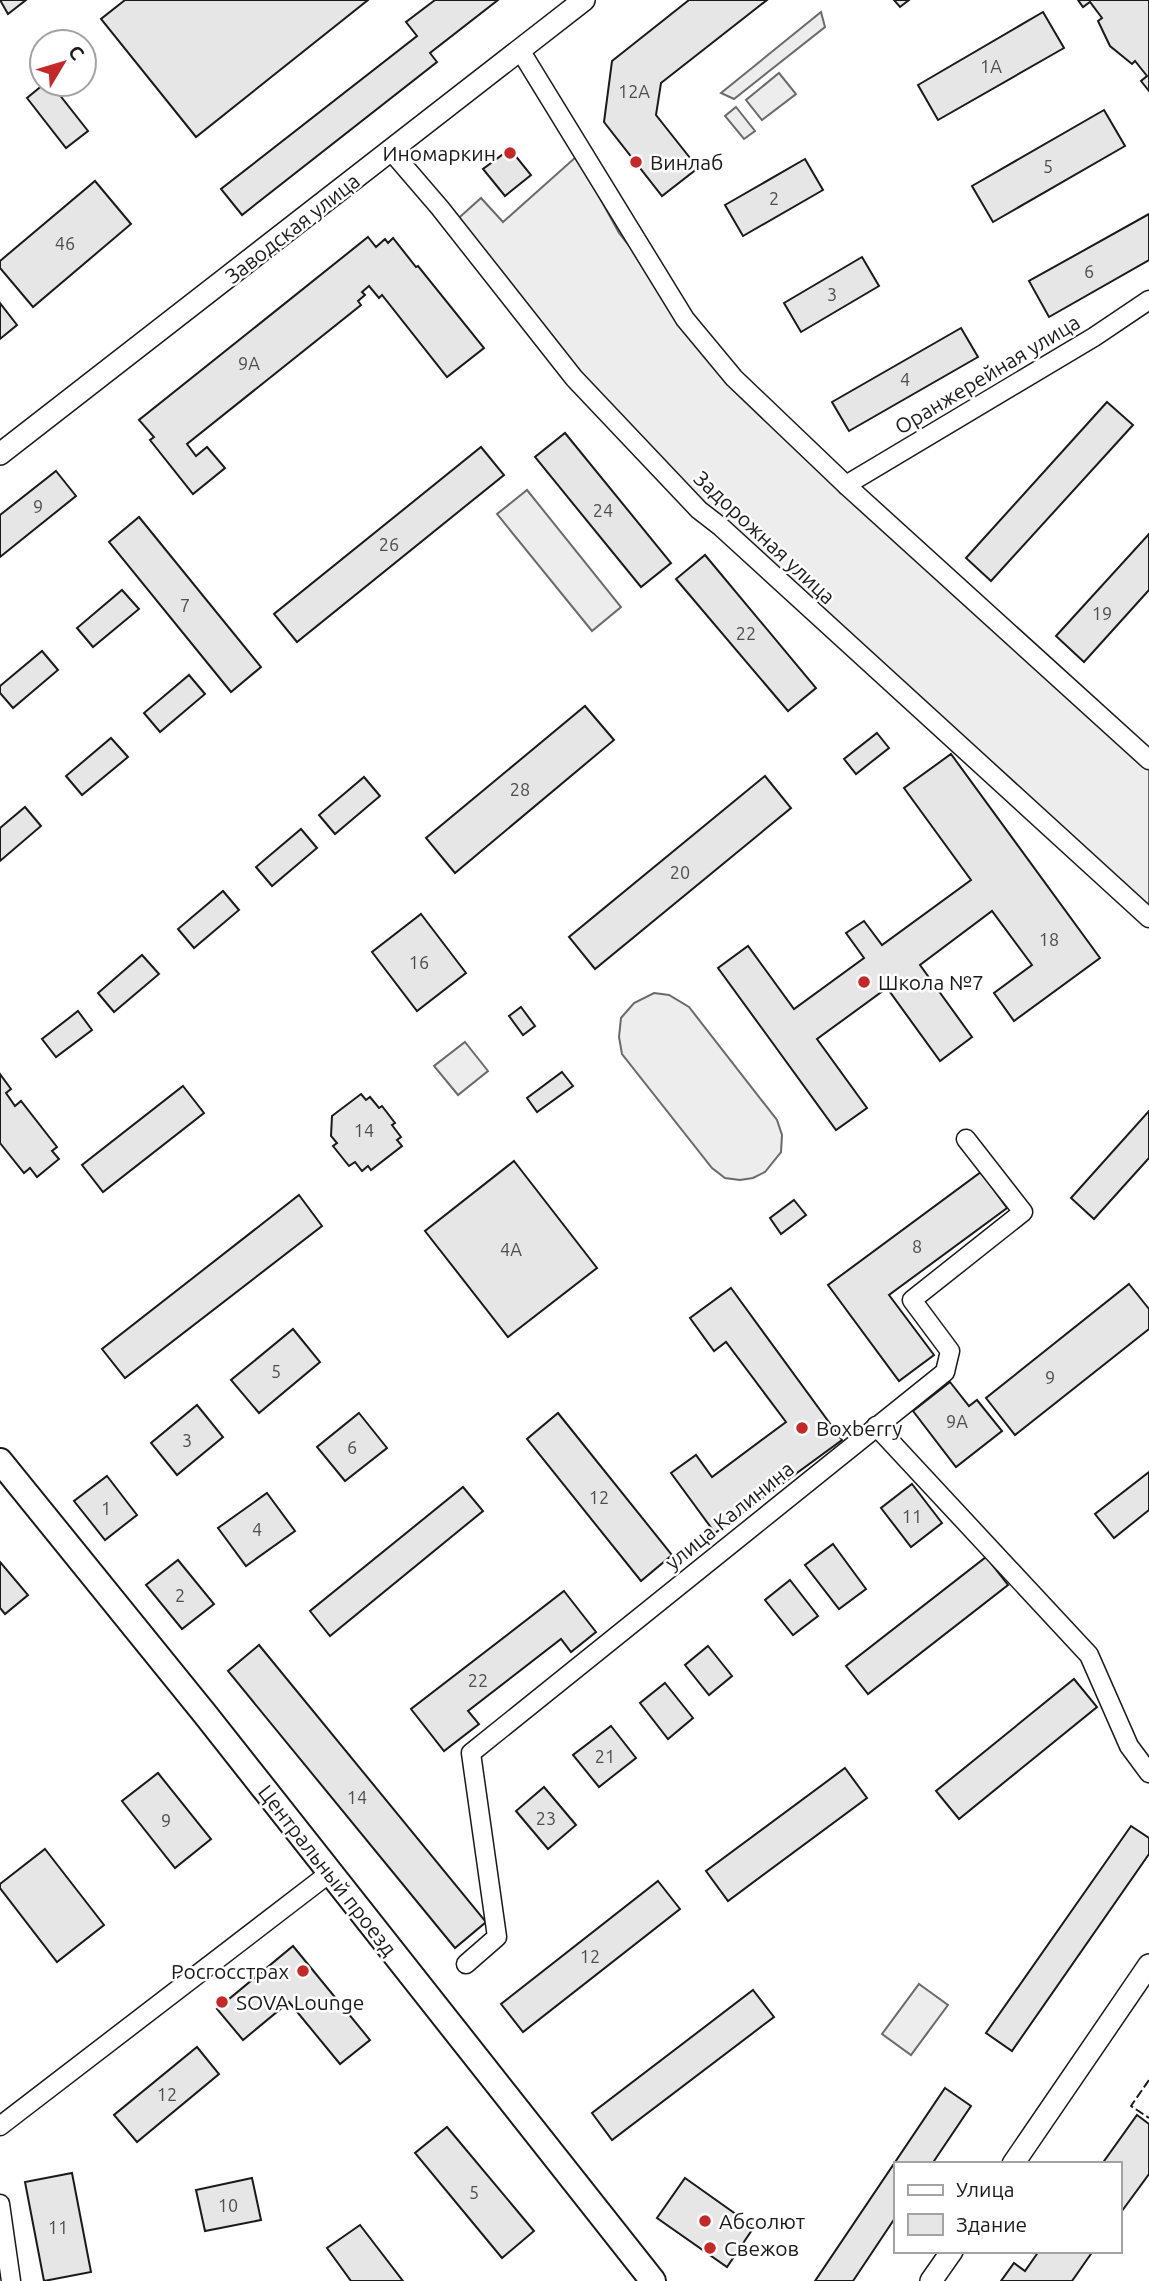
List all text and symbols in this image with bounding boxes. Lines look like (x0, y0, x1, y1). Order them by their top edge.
north arrow (28, 28, 98, 98)
text: С (64, 41, 89, 64)
house number: 1А (980, 56, 1002, 76)
house number: 12А (618, 81, 650, 101)
place label: Иномаркин (383, 141, 496, 165)
marker: Иномаркин (502, 145, 518, 161)
place label: Винлаб (650, 150, 723, 174)
marker: Винлаб (628, 154, 644, 170)
house number: 5 (1043, 156, 1053, 176)
street label: Заводская улица (220, 168, 364, 288)
house number: 2 (769, 188, 779, 208)
house number: 46 (55, 233, 75, 253)
house number: 6 (1084, 261, 1094, 281)
house number: 3 (827, 284, 837, 304)
street label: Оранжерейная улица (890, 309, 1084, 439)
house number: 9А (238, 353, 260, 373)
house number: 4 (900, 369, 910, 389)
street label: Задорожная улица (690, 466, 840, 608)
house number: 9 (33, 496, 43, 516)
house number: 24 (593, 500, 613, 520)
house number: 26 (379, 534, 399, 554)
house number: 7 (180, 595, 190, 615)
house number: 19 (1092, 603, 1112, 623)
house number: 22 (736, 623, 756, 643)
house number: 28 (510, 779, 530, 799)
house number: 20 (670, 862, 690, 882)
house number: 18 (1039, 929, 1059, 949)
house number: 16 (409, 952, 429, 972)
place label: Школа №7 (878, 970, 984, 994)
marker: Школа №7 (856, 974, 872, 990)
house number: 14 (354, 1120, 374, 1140)
house number: 8 (912, 1236, 922, 1256)
house number: 4А (500, 1239, 522, 1259)
house number: 5 (271, 1361, 281, 1381)
house number: 9 (1045, 1367, 1055, 1387)
house number: 9А (946, 1411, 968, 1431)
place label: Boxberry (816, 1416, 902, 1440)
marker: Boxberry (794, 1420, 810, 1436)
house number: 3 (182, 1430, 192, 1450)
house number: 6 (347, 1437, 357, 1457)
street label: улица Калинина (660, 1456, 798, 1574)
house number: 12 (589, 1487, 609, 1507)
house number: 1 (101, 1498, 111, 1518)
house number: 11 (902, 1506, 922, 1526)
house number: 4 (252, 1519, 262, 1539)
house number: 2 (175, 1585, 185, 1605)
house number: 22 (468, 1670, 488, 1690)
house number: 21 (595, 1746, 615, 1766)
street label: Центральный проезд (254, 1780, 402, 1960)
house number: 14 (347, 1787, 367, 1807)
house number: 23 (536, 1808, 556, 1828)
house number: 9 (161, 1810, 171, 1830)
house number: 12 (580, 1946, 600, 1966)
place label: Росгосстрах (171, 1959, 289, 1983)
marker: Росгосстрах (295, 1963, 311, 1979)
place label: SOVA Lounge (236, 1990, 364, 2014)
marker: SOVA Lounge (214, 1994, 230, 2010)
house number: 12 (157, 2084, 177, 2104)
legend (894, 2162, 1121, 2253)
text: Улица (956, 2177, 1014, 2201)
house number: 5 (469, 2182, 479, 2202)
house number: 10 (218, 2195, 238, 2215)
place label: Абсолют (719, 2209, 806, 2233)
text: Здание (956, 2212, 1027, 2236)
marker: Абсолют (697, 2213, 713, 2229)
house number: 11 (48, 2217, 68, 2237)
place label: Свежов (724, 2236, 799, 2260)
marker: Свежов (702, 2240, 718, 2256)

